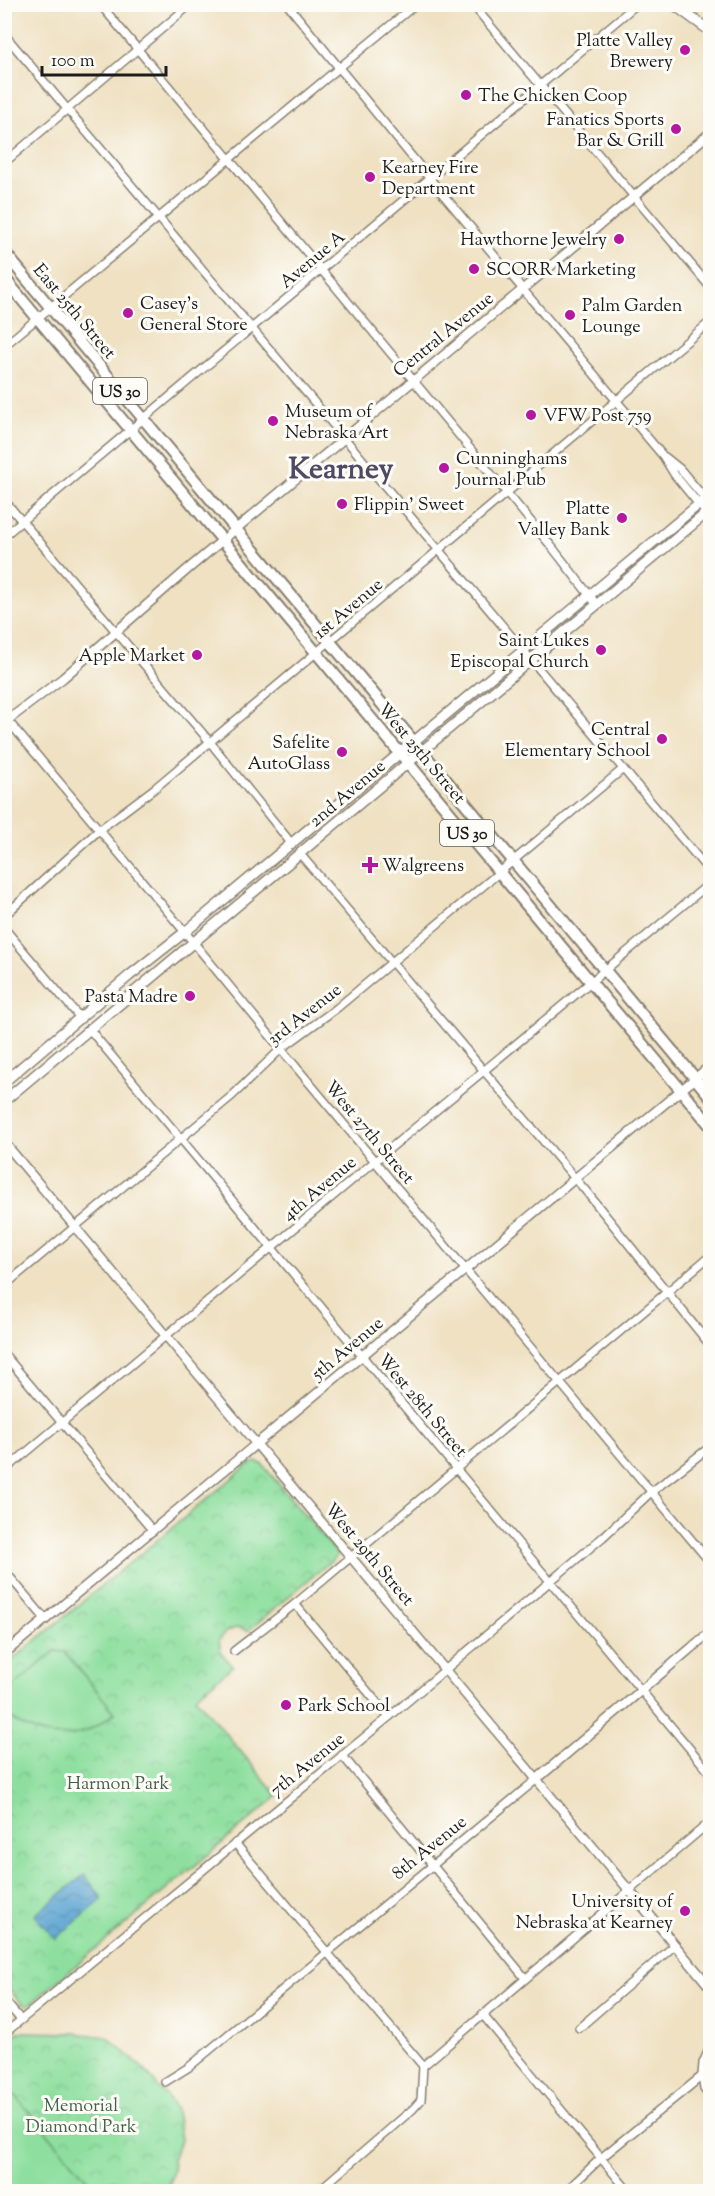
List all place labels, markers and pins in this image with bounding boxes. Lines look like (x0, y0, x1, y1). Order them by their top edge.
place label: Platte Valley Brewery (576, 29, 673, 76)
marker: Platte Valley Brewery (678, 43, 692, 57)
place label: The Chicken Coop (478, 84, 627, 110)
marker: The Chicken Coop (459, 88, 473, 102)
place label: Fanatics Sports Bar & Grill (546, 108, 664, 155)
marker: Fanatics Sports Bar & Grill (669, 122, 683, 136)
place label: Kearney Fire Department (382, 156, 479, 203)
marker: Kearney Fire Department (363, 170, 377, 184)
place label: Hawthorne Jewelry (460, 228, 607, 254)
marker: Hawthorne Jewelry (612, 232, 626, 246)
place label: SCORR Marketing (486, 258, 636, 284)
marker: SCORR Marketing (467, 262, 481, 276)
place label: Casey's General Store (140, 292, 248, 339)
place label: Palm Garden Lounge (582, 294, 683, 341)
marker: Casey's General Store (121, 306, 135, 320)
marker: Palm Garden Lounge (563, 308, 577, 322)
place label: Museum of Nebraska Art (285, 400, 388, 447)
place label: VFW Post 759 (543, 404, 652, 430)
marker: VFW Post 759 (524, 408, 538, 422)
marker: Museum of Nebraska Art (266, 414, 280, 428)
place label: Cunninghams Journal Pub (455, 447, 567, 494)
marker: Cunninghams Journal Pub (437, 461, 451, 475)
place label: Flippin' Sweet (354, 493, 464, 519)
marker: Flippin' Sweet (335, 497, 349, 511)
place label: Platte Valley Bank (517, 497, 610, 544)
marker: Platte Valley Bank (615, 511, 629, 525)
place label: Saint Lukes Episcopal Church (450, 629, 589, 676)
marker: Saint Lukes Episcopal Church (594, 643, 608, 657)
place label: Apple Market (79, 644, 185, 670)
marker: Apple Market (190, 648, 204, 662)
place label: Central Elementary School (505, 718, 650, 765)
place label: Safelite AutoGlass (247, 731, 330, 778)
marker: Central Elementary School (655, 732, 669, 746)
marker: Safelite AutoGlass (335, 745, 349, 759)
place label: Walgreens (382, 854, 464, 880)
marker: Walgreens (363, 858, 377, 872)
place label: Pasta Madre (85, 985, 178, 1011)
marker: Pasta Madre (183, 989, 197, 1003)
place label: Park School (298, 1694, 390, 1720)
marker: Park School (279, 1698, 293, 1712)
place label: University of Nebraska at Kearney (516, 1890, 674, 1937)
marker: University of Nebraska at Kearney (678, 1904, 692, 1918)

